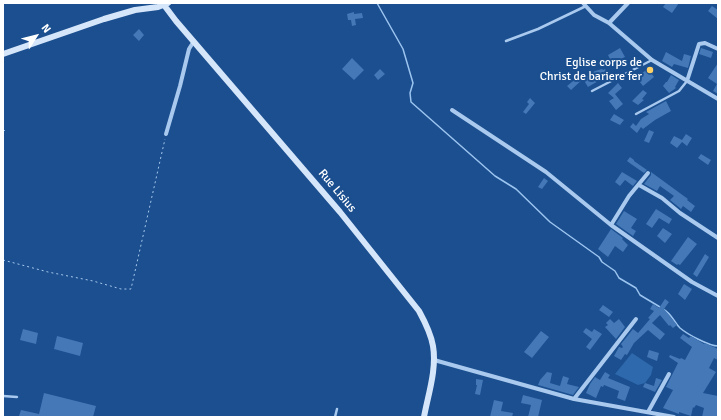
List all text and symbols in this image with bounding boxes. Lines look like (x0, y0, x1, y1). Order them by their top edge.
north arrow (16, 16, 56, 56)
text: N (39, 22, 54, 36)
place label: Eglise corps de Christ de bariere fer (540, 56, 642, 84)
marker: Eglise corps de Christ de bariere fer (645, 65, 655, 75)
street label: Rue Lisius (315, 167, 359, 215)

